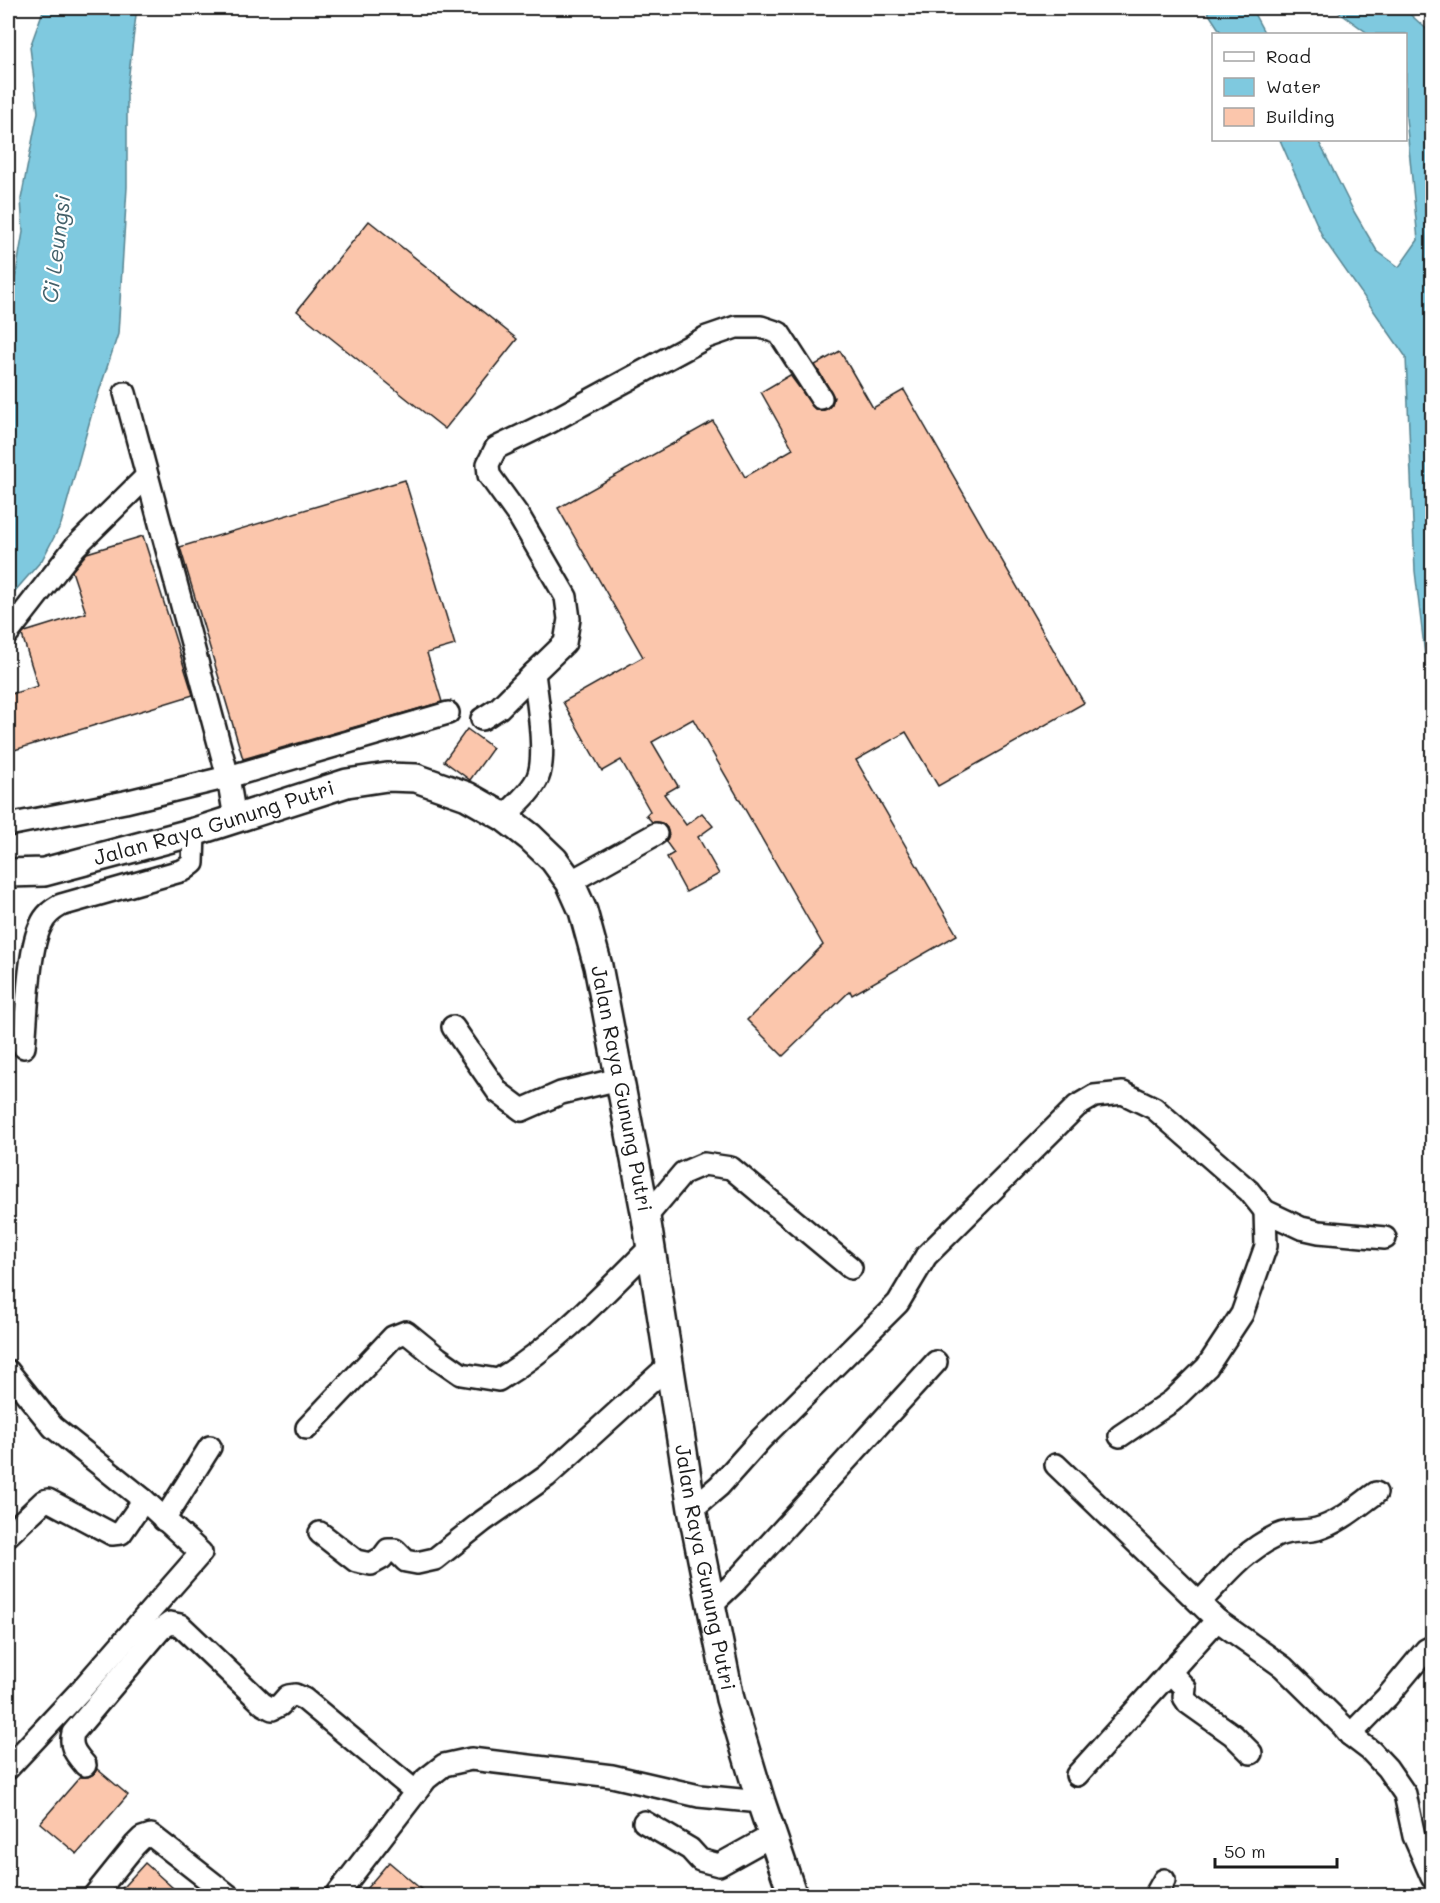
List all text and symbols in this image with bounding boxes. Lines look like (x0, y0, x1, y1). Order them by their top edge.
legend (1212, 33, 1407, 141)
text: Road (1266, 44, 1311, 68)
text: Water (1266, 74, 1321, 98)
text: Building (1266, 104, 1334, 128)
water label: Ci Leungsi (34, 193, 77, 305)
street label: Jalan Raya Gunung Putri (90, 773, 337, 870)
street label: Jalan Raya Gunung Putri (586, 963, 660, 1214)
street label: Jalan Raya Gunung Putri (670, 1442, 743, 1693)
scale bar (1215, 1831, 1336, 1869)
text: 50 m (1224, 1839, 1266, 1863)

